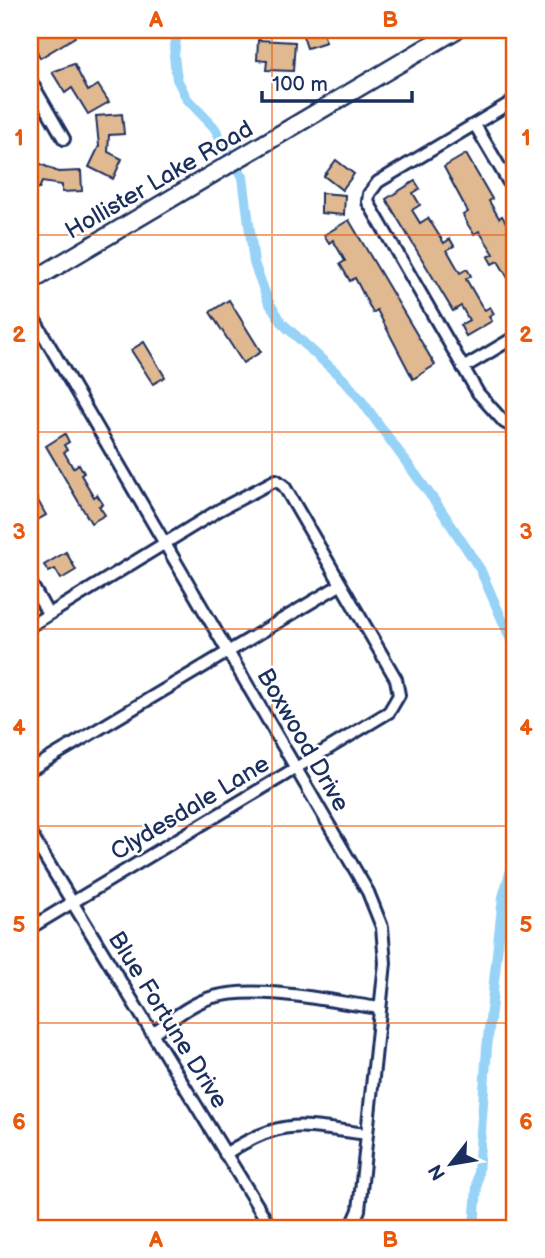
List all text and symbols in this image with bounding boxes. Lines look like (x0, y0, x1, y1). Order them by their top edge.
text: A (148, 6, 164, 34)
text: B (382, 6, 398, 34)
scale bar (262, 60, 412, 104)
text: 100 m (272, 72, 328, 97)
street label: Hollister Lake Road (60, 114, 258, 246)
text: 1 (14, 124, 24, 152)
text: 1 (521, 124, 531, 152)
text: 2 (12, 321, 26, 349)
text: 2 (519, 321, 533, 349)
text: 3 (12, 518, 26, 546)
text: 3 (519, 518, 533, 546)
street label: Boxwood Drive (250, 663, 356, 817)
text: 4 (12, 714, 26, 742)
text: 4 (519, 714, 533, 742)
street label: Clydesdale Lane (105, 749, 275, 867)
text: 5 (12, 911, 26, 939)
text: 5 (519, 911, 533, 939)
street label: Blue Fortune Drive (102, 926, 234, 1114)
text: 6 (12, 1108, 26, 1136)
text: 6 (519, 1108, 533, 1136)
north arrow (416, 1128, 486, 1198)
text: N (424, 1160, 451, 1184)
text: A (148, 1226, 164, 1254)
text: B (382, 1226, 398, 1254)

